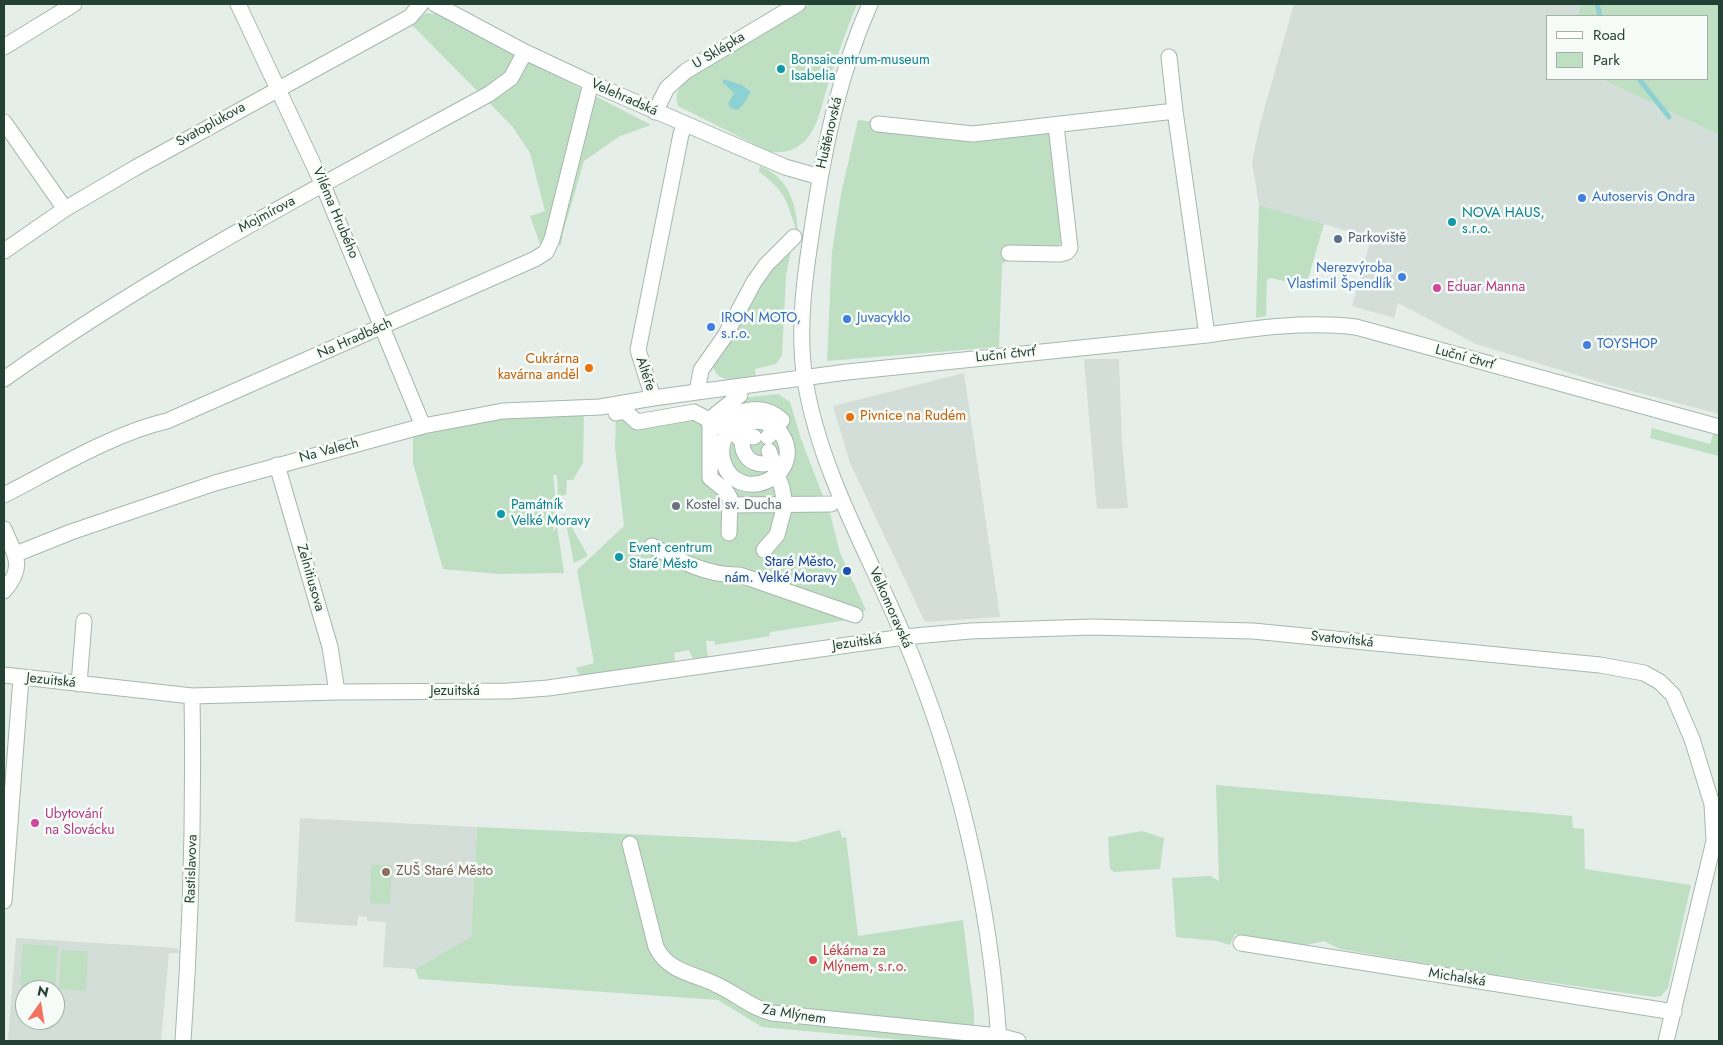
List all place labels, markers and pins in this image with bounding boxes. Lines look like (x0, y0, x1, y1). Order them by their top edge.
place label: Bonsaicentrum-museum Isabelia (791, 53, 930, 85)
marker: Bonsaicentrum-museum Isabelia (775, 63, 787, 75)
place label: Autoservis Ondra (1592, 190, 1695, 206)
marker: Autoservis Ondra (1576, 192, 1588, 204)
place label: NOVA HAUS, s.r.o. (1462, 206, 1545, 238)
marker: NOVA HAUS, s.r.o. (1446, 216, 1458, 228)
place label: Parkoviště (1348, 231, 1406, 247)
marker: Parkoviště (1332, 233, 1344, 245)
place label: Nerezvýroba Vlastimil Špendlík (1287, 261, 1392, 294)
marker: Nerezvýroba Vlastimil Špendlík (1396, 271, 1408, 283)
place label: Eduar Manna (1447, 280, 1525, 296)
marker: Eduar Manna (1431, 282, 1443, 294)
place label: IRON MOTO, s.r.o. (721, 311, 801, 344)
place label: Juvacyklo (857, 311, 910, 327)
marker: Juvacyklo (841, 313, 853, 325)
marker: IRON MOTO, s.r.o. (705, 321, 717, 333)
place label: TOYSHOP (1597, 337, 1658, 353)
marker: TOYSHOP (1581, 339, 1593, 351)
place label: Cukrárna kavárna anděl (498, 352, 579, 384)
marker: Cukrárna kavárna anděl (583, 362, 595, 374)
place label: Pivnice na Rudém (860, 409, 966, 425)
marker: Pivnice na Rudém (844, 411, 856, 423)
place label: Památník Velké Moravy (511, 498, 590, 530)
place label: Kostel sv. Ducha (686, 498, 782, 514)
marker: Kostel sv. Ducha (670, 500, 682, 512)
marker: Památník Velké Moravy (495, 508, 507, 520)
place label: Event centrum Staré Město (629, 541, 712, 574)
marker: Event centrum Staré Město (613, 551, 625, 563)
place label: Staré Město, nám. Velké Moravy (724, 555, 837, 588)
marker: Staré Město, nám. Velké Moravy (841, 565, 853, 577)
place label: Ubytování na Slovácku (45, 807, 115, 840)
marker: Ubytování na Slovácku (29, 817, 41, 829)
place label: ZUŠ Staré Město (396, 864, 493, 880)
marker: ZUŠ Staré Město (380, 866, 392, 878)
place label: Lékárna za Mlýnem, s.r.o. (823, 944, 907, 976)
marker: Lékárna za Mlýnem, s.r.o. (807, 954, 819, 966)

